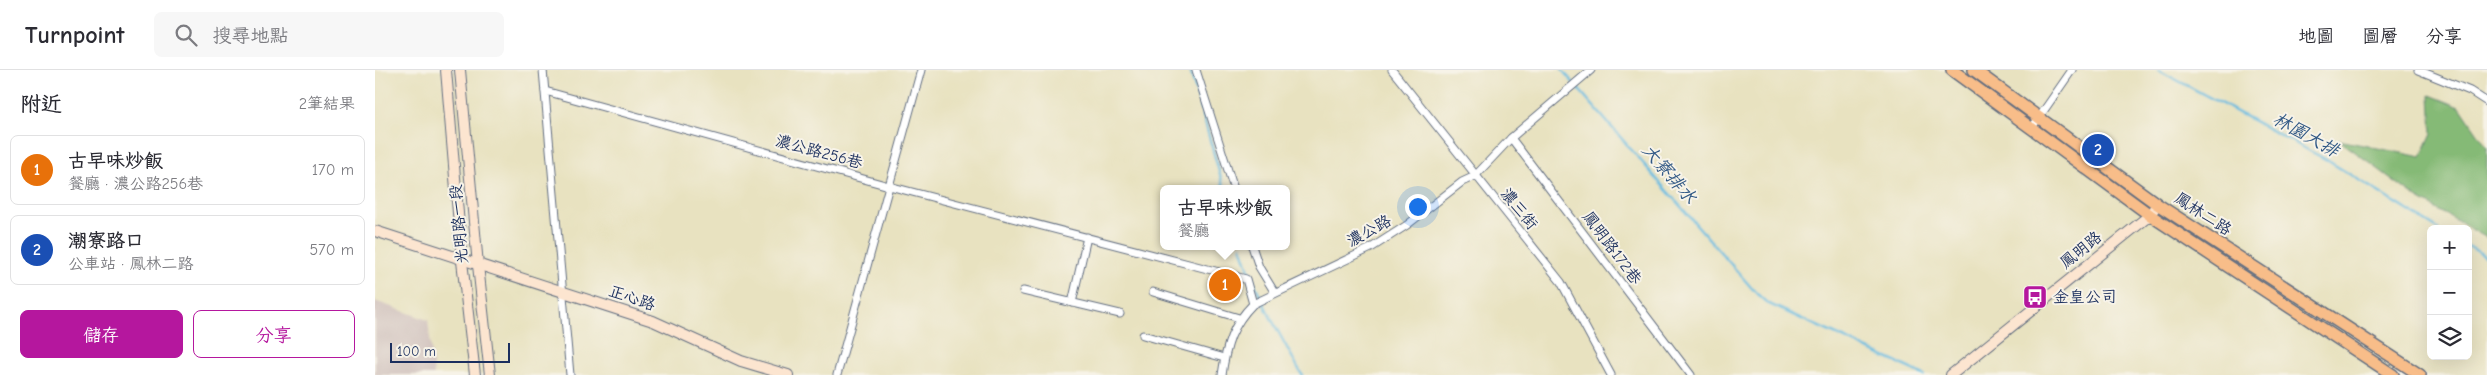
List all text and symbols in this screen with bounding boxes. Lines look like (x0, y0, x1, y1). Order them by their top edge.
search box (154, 12, 504, 57)
text: Turnpoint (25, 21, 124, 49)
icon: search (172, 21, 200, 49)
text: 搜尋地點 (212, 25, 288, 47)
text: 地圖 (2298, 26, 2334, 47)
text: 圖層 (2362, 26, 2398, 47)
text: 分享 (2426, 26, 2462, 47)
text: 附近 (20, 92, 62, 116)
text: 2筆結果 (299, 95, 355, 113)
water label: 林園大排 (2269, 108, 2344, 163)
pin: 2 (2082, 131, 2114, 169)
street label: 濃公路256巷 (773, 132, 865, 172)
water label: 大寮排水 (1637, 140, 1701, 209)
text: 古早味炒飯 (68, 150, 163, 172)
text: 1 (34, 161, 40, 179)
text: 170 m (312, 161, 354, 179)
text: 餐廳 · 濃公路256巷 (68, 175, 203, 193)
street label: 光明路一段 (447, 183, 471, 265)
popup (1160, 185, 1290, 250)
street label: 濃三街 (1497, 185, 1541, 233)
street label: 鳳林二路 (2171, 189, 2235, 239)
your location (1405, 194, 1431, 220)
text: 古早味炒飯 (1177, 197, 1273, 219)
street label: 鳳明路172巷 (1579, 208, 1645, 288)
street label: 濃公路 (1344, 211, 1394, 251)
text: 餐廳 (1177, 222, 1210, 240)
map controls (2427, 225, 2472, 360)
button: + (2427, 225, 2472, 270)
street label: 鳳明路 (2057, 228, 2105, 272)
text: 潮寮路口 (68, 230, 144, 252)
text: 2 (33, 241, 41, 259)
text: 570 m (309, 241, 354, 259)
text: 公車站 · 鳳林二路 (68, 255, 194, 273)
pin: 1 (1209, 266, 1241, 304)
button: − (2427, 270, 2472, 315)
street label: 正心路 (606, 282, 658, 314)
bus stop icon: 金皇公司 (2022, 284, 2048, 310)
place label: 金皇公司 (2053, 288, 2117, 306)
button: 儲存 (20, 310, 183, 358)
button: 分享 (193, 310, 355, 358)
button: layers (2427, 315, 2472, 360)
scale bar (390, 340, 510, 363)
text: 100 m (397, 343, 436, 360)

